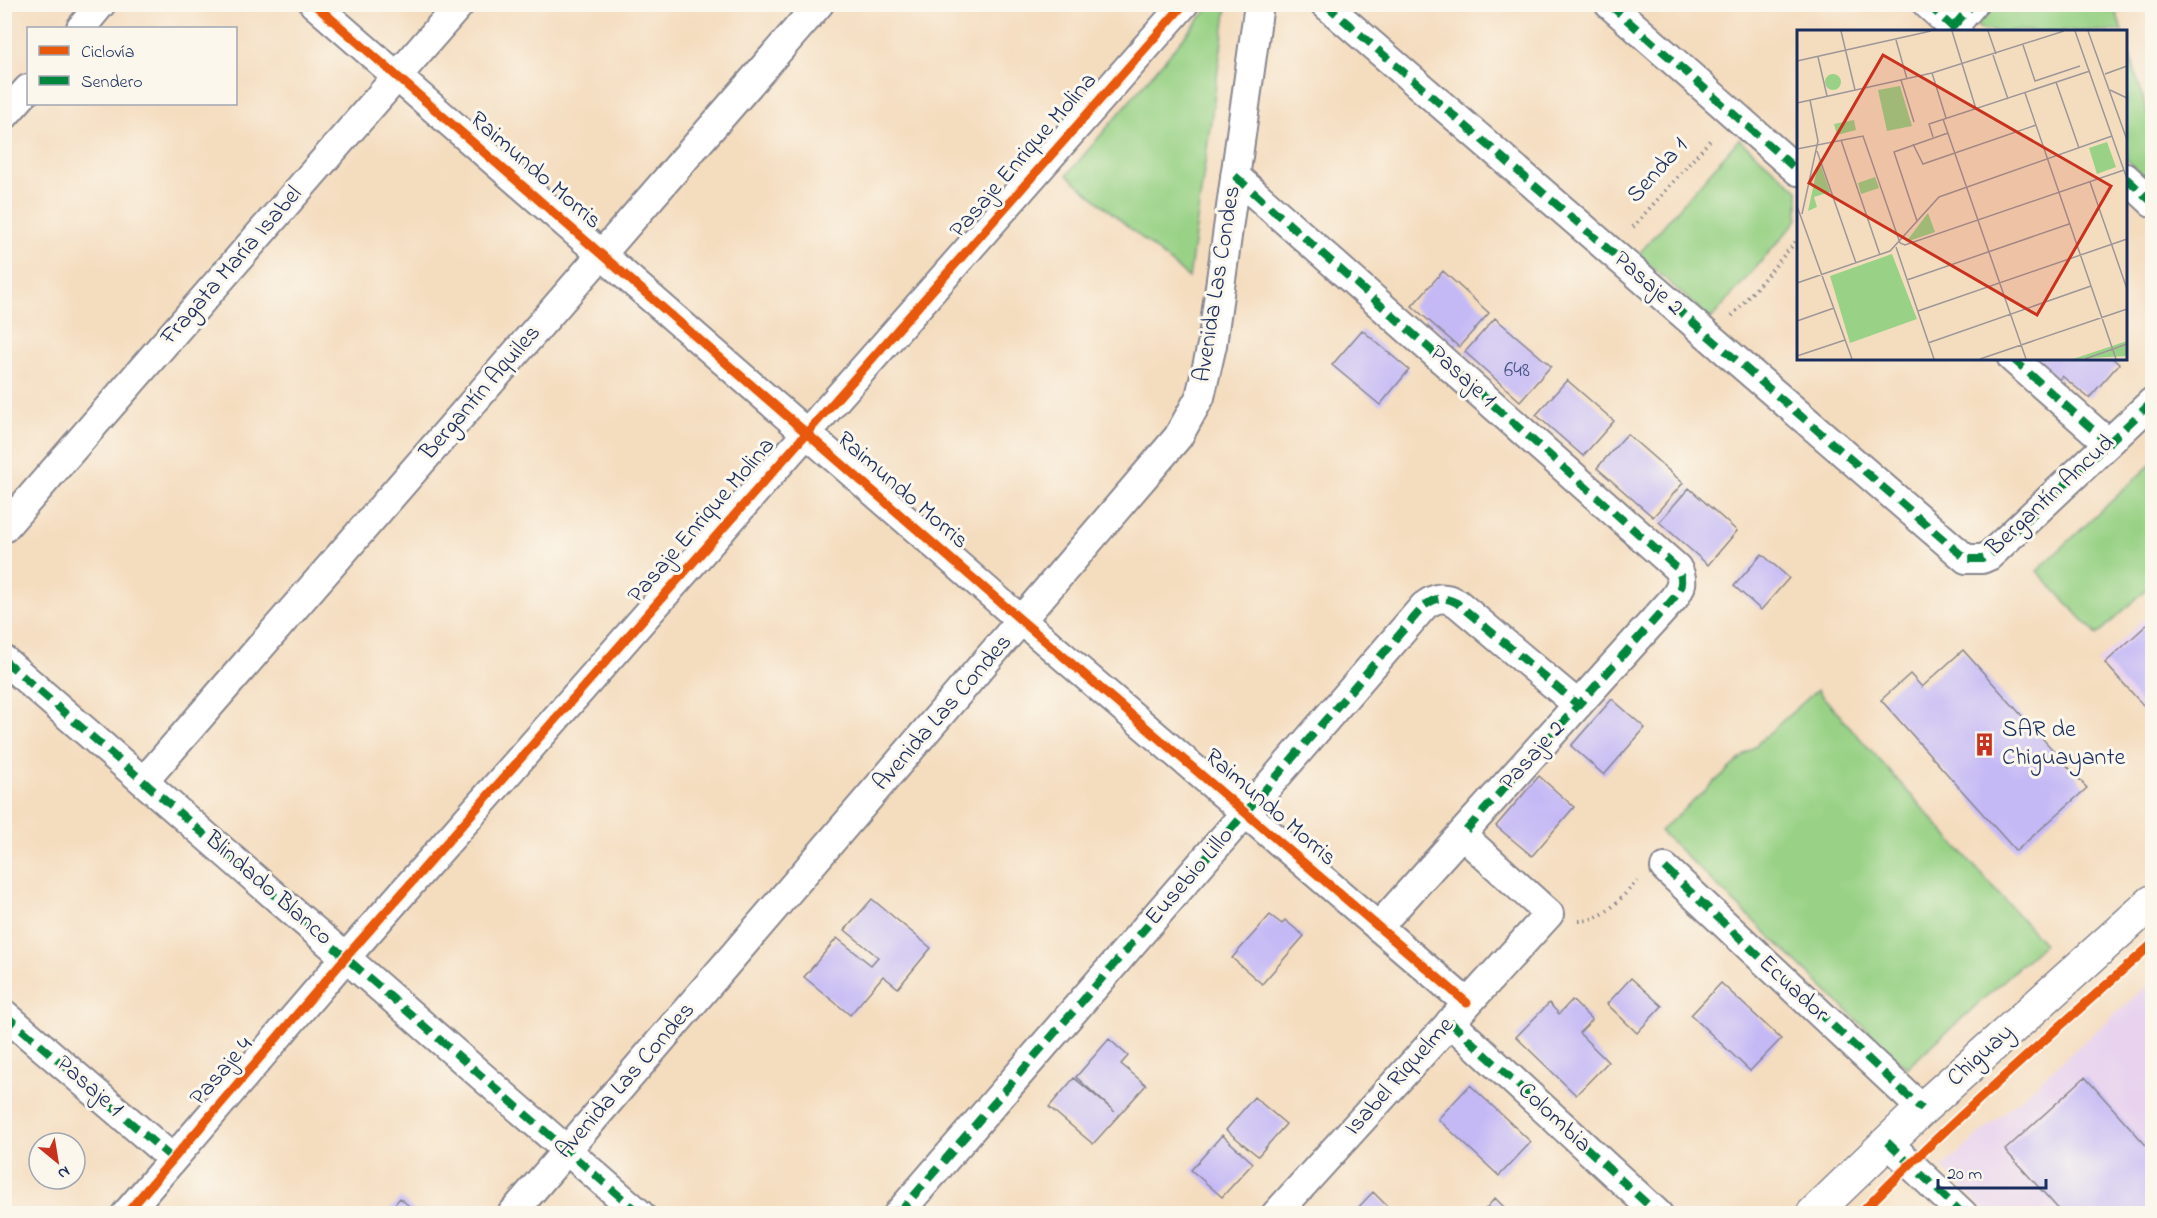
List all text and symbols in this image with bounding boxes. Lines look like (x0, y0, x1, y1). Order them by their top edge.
legend (27, 27, 237, 105)
inset map (1797, 30, 2127, 360)
text: Ciclovía (81, 40, 134, 66)
street label: Pasaje Enrique Molina (942, 65, 1106, 247)
text: Sendero (81, 70, 143, 96)
street label: Raimundo Morris (461, 104, 609, 238)
street label: Senda 1 (1619, 130, 1697, 212)
street label: Fragata María Isabel (152, 179, 311, 354)
street label: Avenida Las Condes (1185, 183, 1251, 385)
street label: Pasaje 2 (1605, 243, 1691, 325)
street label: Bergantín Aquiles (411, 317, 550, 469)
street label: Pasaje 1 (1421, 337, 1504, 417)
house number: 648 (1504, 356, 1530, 386)
street label: Raimundo Morris (828, 424, 976, 558)
street label: Bergantín Ancud (1978, 427, 2123, 566)
street label: Pasaje Enrique Molina (620, 430, 784, 612)
street label: Avenida Las Condes (865, 627, 1021, 799)
street label: Pasaje 2 (1492, 713, 1574, 799)
place label: SAR de Chiguayante (2002, 713, 2126, 777)
building icon: SAR de Chiguayante (1971, 731, 1997, 757)
street label: Raimundo Morris (1196, 741, 1344, 875)
street label: Eusebio Lillo (1137, 820, 1243, 934)
street label: Blindado Blanco (195, 823, 340, 955)
street label: Ecuador (1750, 947, 1837, 1031)
street label: Avenida Las Condes (548, 995, 704, 1167)
street label: Isabel Riquelme (1337, 1009, 1463, 1144)
street label: Chiguay (1940, 1016, 2023, 1096)
street label: Pasaje 4 (182, 1029, 262, 1114)
street label: Pasaje 1 (47, 1048, 131, 1127)
street label: Colombia (1509, 1075, 1599, 1161)
north arrow (27, 1131, 87, 1191)
scale bar (1938, 1152, 2046, 1190)
text: N (53, 1159, 74, 1185)
text: 20 m (1947, 1162, 1982, 1188)

